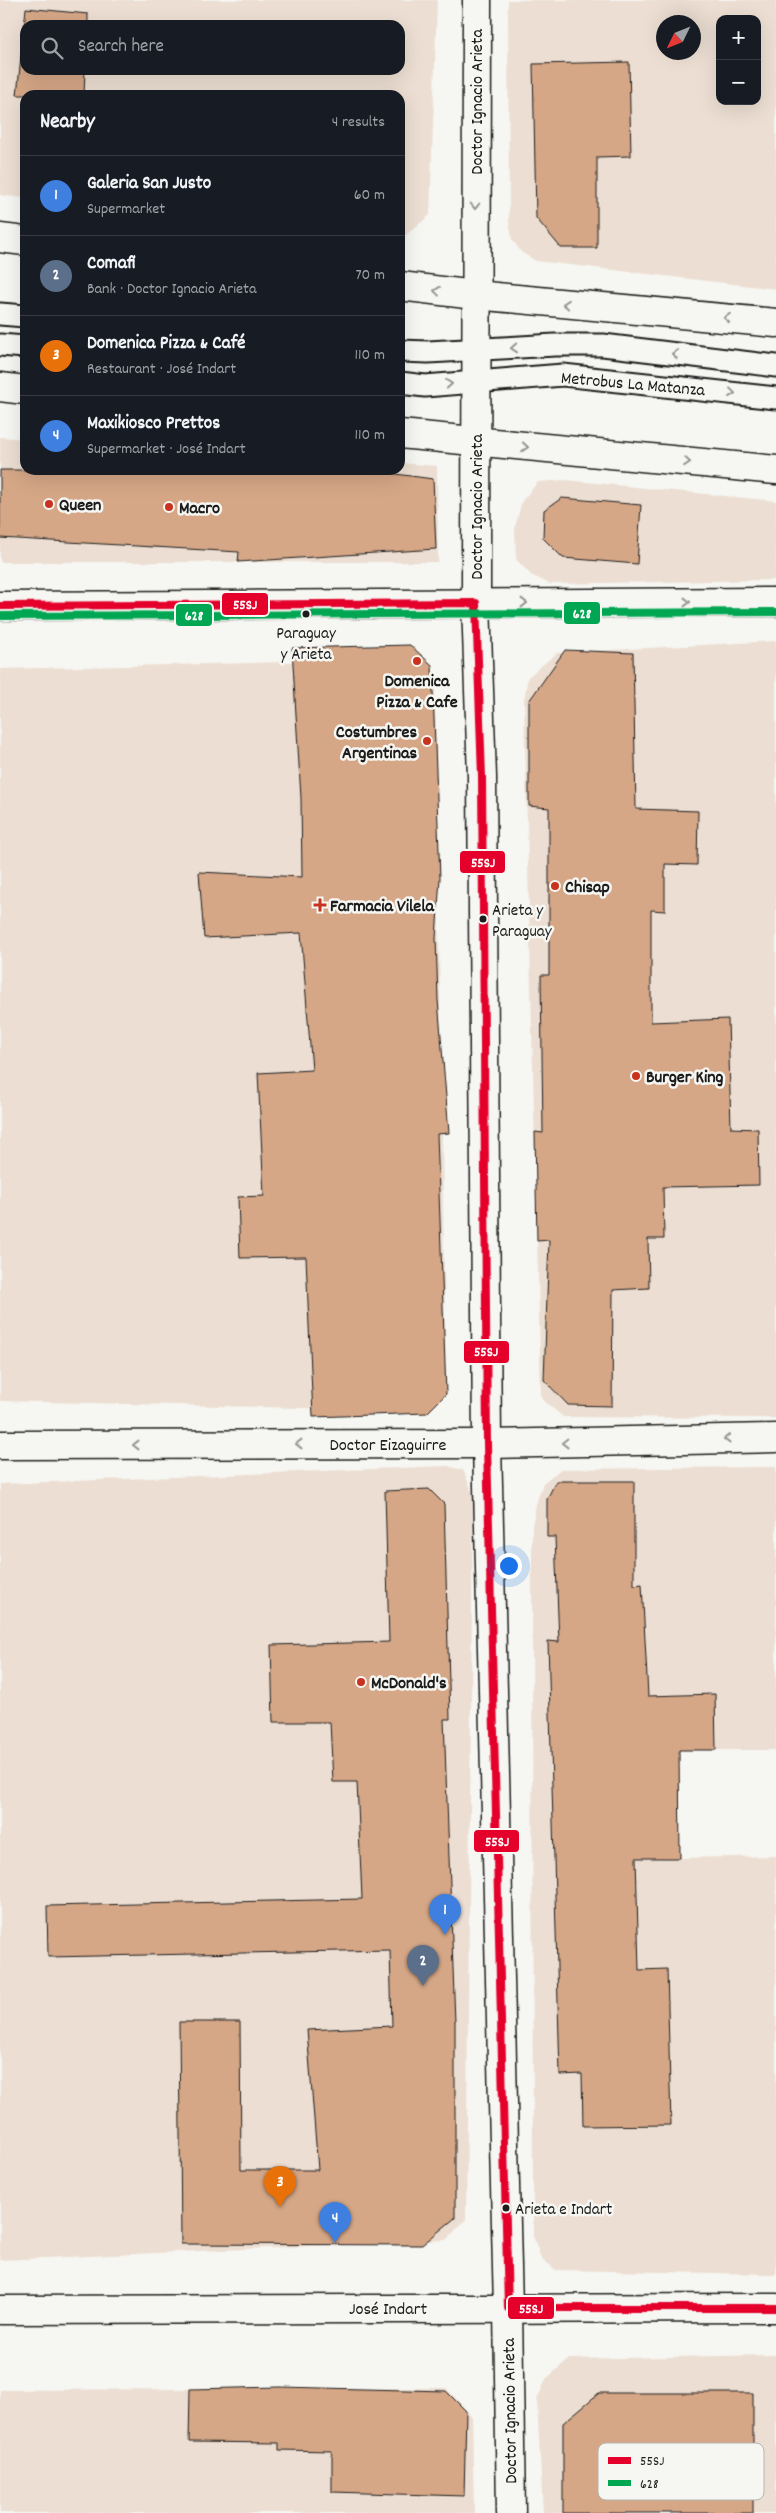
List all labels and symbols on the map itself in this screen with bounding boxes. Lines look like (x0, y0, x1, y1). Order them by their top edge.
north arrow (656, 15, 701, 60)
street label: Doctor Ignacio Arieta (466, 29, 491, 175)
one-way arrow (470, 202, 480, 210)
one-way arrow (433, 286, 441, 297)
one-way arrow (561, 298, 569, 309)
one-way arrow (723, 313, 731, 324)
one-way arrow (509, 342, 517, 353)
one-way arrow (671, 349, 679, 360)
street label: Metrobus La Matanza (560, 367, 706, 404)
one-way arrow (445, 379, 453, 390)
one-way arrow (728, 387, 736, 398)
street label: Doctor Ignacio Arieta (466, 434, 491, 580)
one-way arrow (521, 441, 529, 452)
one-way arrow (683, 456, 691, 467)
place label: Queen (59, 494, 101, 519)
place label: Macro (179, 497, 220, 522)
marker: Queen (43, 498, 55, 510)
marker: Macro (163, 501, 175, 513)
line badge: 55SJ (221, 592, 269, 616)
text: 55SJ (233, 596, 257, 616)
one-way arrow (684, 597, 691, 607)
one-way arrow (521, 598, 529, 608)
line badge: 628 (563, 601, 601, 625)
line badge: 628 (175, 603, 213, 627)
text: 628 (573, 605, 592, 625)
text: 628 (185, 607, 204, 627)
marker: Paraguay y Arieta (301, 609, 311, 619)
place label: Paraguay y Arieta (276, 623, 337, 668)
marker: Domenica Pizza & Cafe (411, 655, 423, 667)
place label: Domenica Pizza & Cafe (376, 670, 458, 716)
place label: Costumbres Argentinas (336, 721, 417, 767)
marker: Costumbres Argentinas (421, 735, 433, 747)
line badge: 55SJ (459, 850, 506, 874)
text: 55SJ (471, 854, 495, 874)
place label: Chisap (565, 876, 610, 901)
marker: Chisap (549, 880, 561, 892)
place label: Farmacia Vilela (330, 895, 434, 920)
marker: Farmacia Vilela (314, 899, 326, 911)
place label: Arieta y Paraguay (492, 900, 553, 945)
marker: Arieta y Paraguay (478, 914, 488, 924)
place label: Burger King (646, 1066, 723, 1091)
marker: Burger King (630, 1070, 642, 1082)
line badge: 55SJ (463, 1340, 510, 1364)
text: 55SJ (474, 1343, 498, 1363)
street label: Doctor Eizaguirre (330, 1434, 447, 1459)
one-way arrow (723, 1434, 731, 1444)
one-way arrow (561, 1437, 569, 1448)
one-way arrow (294, 1439, 302, 1449)
one-way arrow (132, 1440, 140, 1450)
your location (496, 1553, 522, 1579)
place label: McDonald's (371, 1672, 447, 1697)
marker: McDonald's (355, 1676, 367, 1688)
line badge: 55SJ (473, 1829, 520, 1853)
text: 55SJ (485, 1833, 509, 1853)
pin: 1 (429, 1894, 461, 1935)
pin: 2 (407, 1945, 439, 1986)
pin: 3 (264, 2166, 296, 2207)
place label: Arieta e Indart (515, 2199, 612, 2223)
pin: 4 (319, 2202, 351, 2243)
marker: Arieta e Indart (501, 2203, 511, 2213)
line badge: 55SJ (507, 2296, 555, 2320)
street label: José Indart (349, 2298, 427, 2323)
text: 55SJ (519, 2300, 543, 2320)
street label: Doctor Ignacio Arieta (498, 2337, 525, 2484)
legend (598, 2443, 764, 2500)
text: 55SJ (640, 2452, 664, 2472)
text: 628 (640, 2475, 659, 2495)

